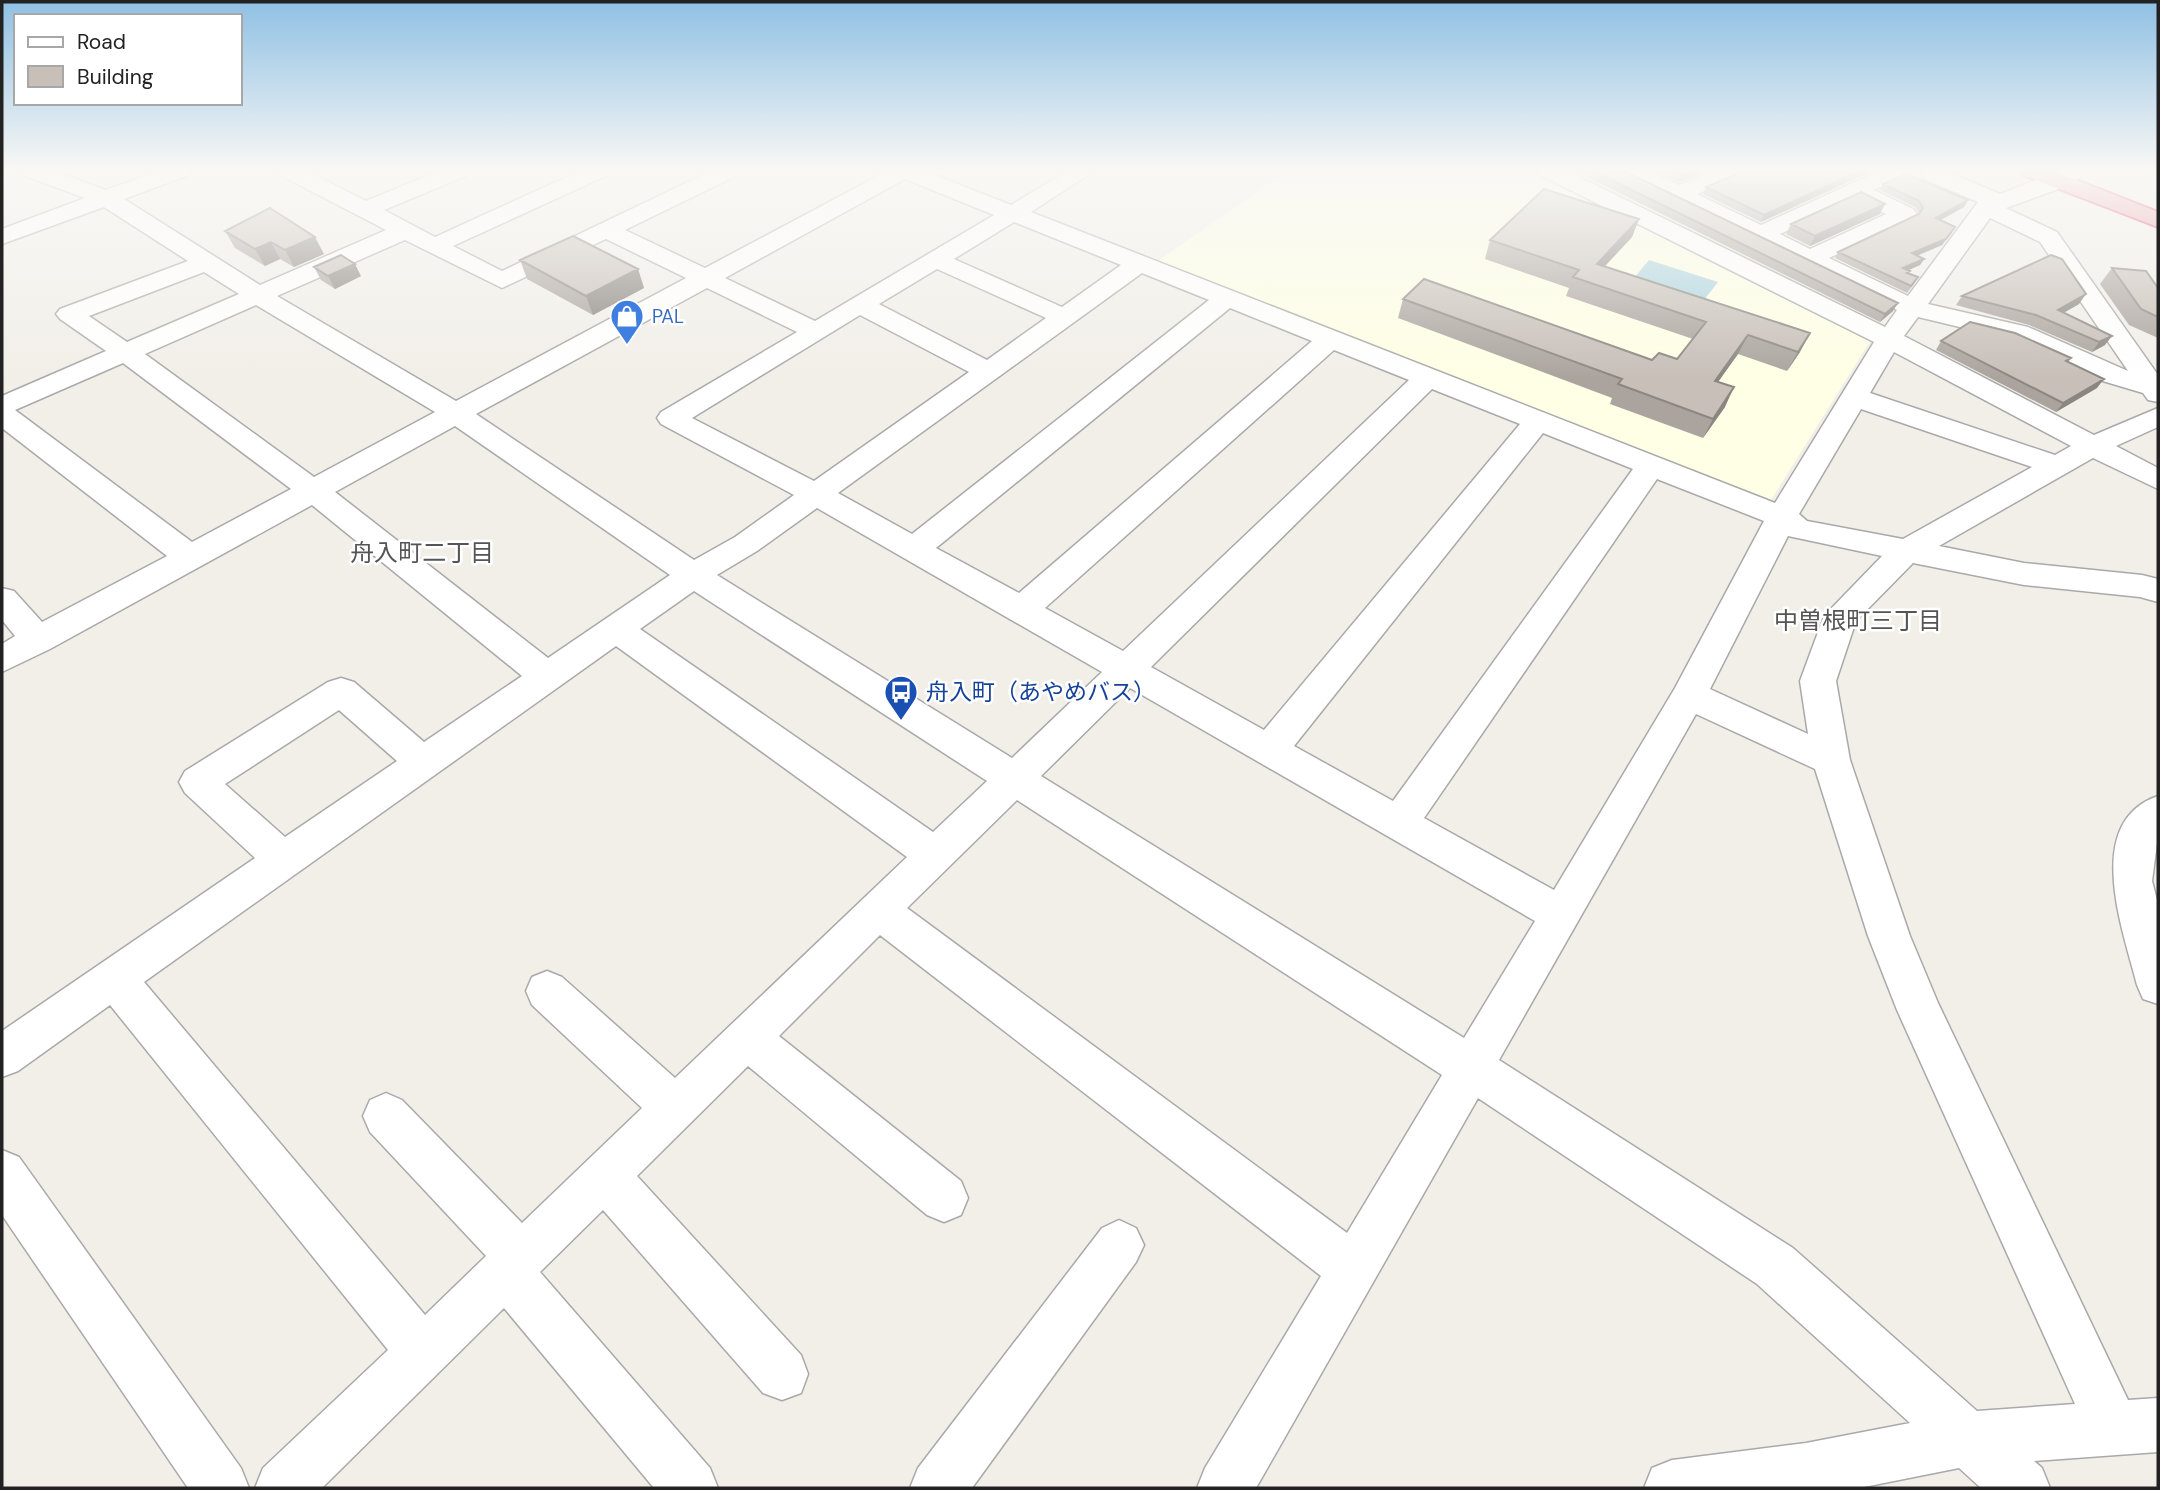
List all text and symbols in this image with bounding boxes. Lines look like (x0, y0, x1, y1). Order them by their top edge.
legend (14, 14, 242, 105)
text: Road (77, 28, 126, 56)
text: Building (77, 63, 154, 91)
shop icon: PAL (608, 297, 646, 346)
place label: PAL (652, 304, 684, 329)
district label: 舟入町二丁目 (350, 537, 494, 568)
district label: 中曽根町三丁目 (1774, 605, 1942, 636)
bus stop icon: 舟入町（あやめバス） (882, 673, 920, 722)
place label: 舟入町（あやめバス） (926, 677, 1156, 707)

